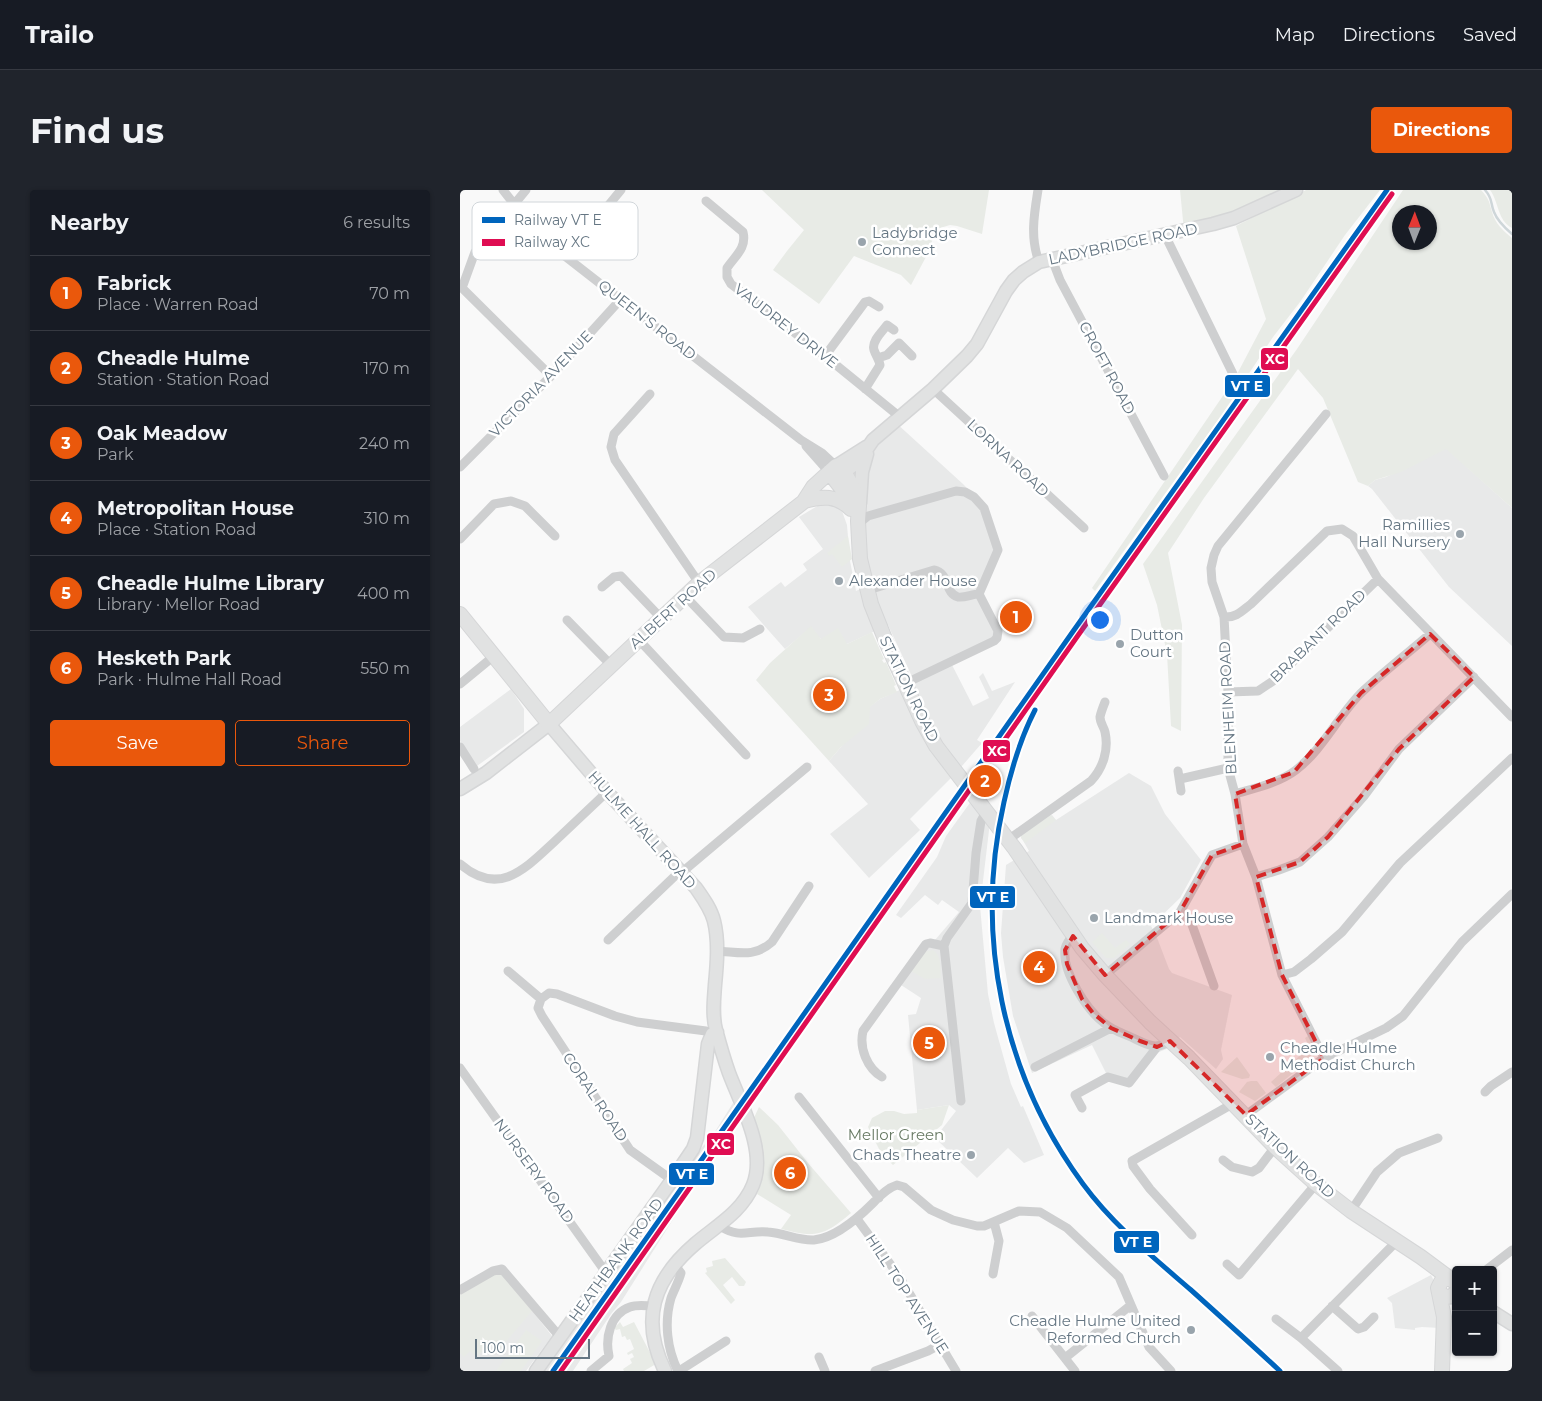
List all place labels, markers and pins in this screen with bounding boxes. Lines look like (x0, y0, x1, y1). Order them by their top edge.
place label: Ladybridge Connect (872, 223, 958, 259)
marker: Ladybridge Connect (856, 236, 868, 248)
place label: Ramillies Hall Nursery (1358, 515, 1451, 551)
marker: Ramillies Hall Nursery (1454, 528, 1466, 540)
place label: Alexander House (849, 571, 977, 590)
marker: Alexander House (833, 575, 845, 587)
pin: 1 (1000, 598, 1032, 636)
place label: Dutton Court (1130, 625, 1184, 661)
marker: Dutton Court (1114, 638, 1126, 650)
pin: 3 (813, 676, 845, 714)
pin: 2 (969, 762, 1001, 800)
place label: Landmark House (1104, 908, 1234, 927)
marker: Landmark House (1088, 912, 1100, 924)
pin: 4 (1023, 948, 1055, 986)
pin: 5 (913, 1024, 945, 1062)
place label: Cheadle Hulme Methodist Church (1280, 1038, 1416, 1074)
marker: Cheadle Hulme Methodist Church (1264, 1051, 1276, 1063)
place label: Chads Theatre (853, 1145, 961, 1164)
marker: Chads Theatre (965, 1149, 977, 1161)
pin: 6 (774, 1154, 806, 1192)
place label: Cheadle Hulme United Reformed Church (1009, 1311, 1181, 1347)
marker: Cheadle Hulme United Reformed Church (1185, 1324, 1197, 1336)

